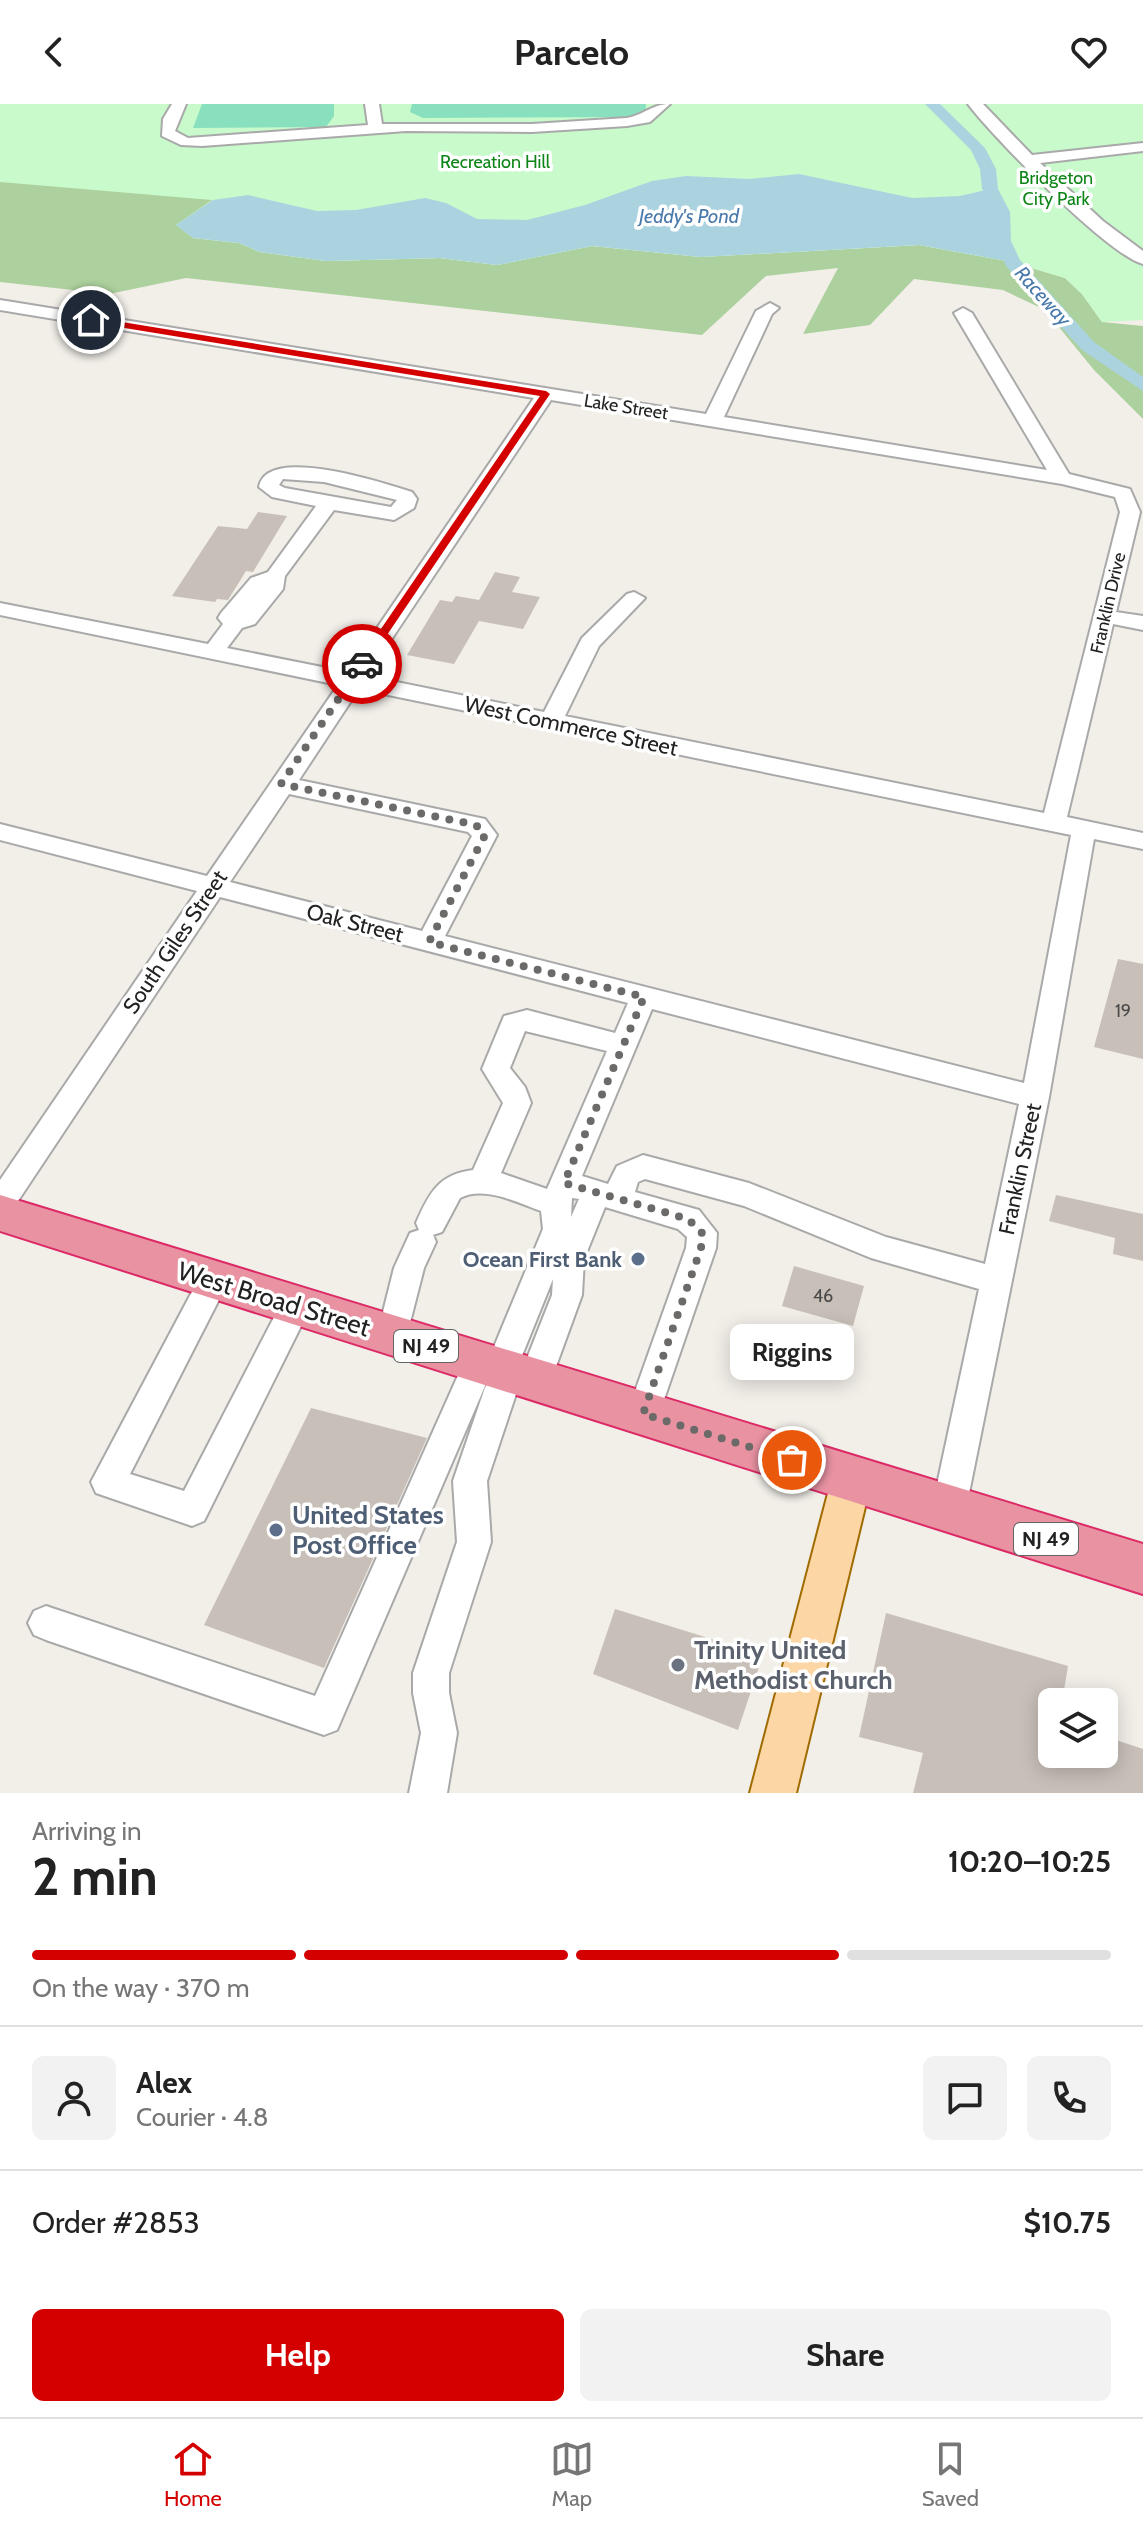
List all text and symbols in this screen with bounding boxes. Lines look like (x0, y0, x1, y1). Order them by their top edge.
icon: back (32, 30, 76, 74)
text: Parcelo (514, 30, 629, 74)
icon: heart (1067, 30, 1111, 74)
park label: Recreation Hill (440, 151, 551, 173)
park label: Bridgeton City Park (1019, 167, 1093, 210)
water label: Jeddy's Pond (637, 204, 740, 228)
water label: Raceway (1010, 261, 1077, 331)
pin (57, 286, 125, 354)
icon: home (69, 298, 113, 342)
street label: Lake Street (582, 389, 670, 425)
street label: Franklin Drive (1086, 550, 1130, 656)
courier (322, 624, 402, 704)
icon: car (340, 642, 384, 686)
street label: West Commerce Street (462, 690, 681, 762)
street label: South Giles Street (117, 865, 233, 1019)
street label: Oak Street (304, 898, 407, 948)
house number: 19 (1115, 1000, 1131, 1022)
street label: Franklin Street (993, 1100, 1047, 1237)
place label: Ocean First Bank (463, 1246, 622, 1273)
marker: Ocean First Bank (629, 1250, 647, 1268)
street label: West Broad Street (174, 1255, 374, 1344)
house number: 46 (813, 1285, 833, 1307)
callout: Riggins (730, 1324, 854, 1380)
road number: NJ 49 (394, 1330, 458, 1362)
text: Riggins (752, 1336, 832, 1368)
pin (758, 1426, 826, 1494)
icon: bag (770, 1438, 814, 1482)
place label: United States Post Office (292, 1499, 444, 1561)
marker: United States Post Office (267, 1521, 285, 1539)
road number: NJ 49 (1014, 1523, 1078, 1555)
place label: Trinity United Methodist Church (694, 1634, 893, 1696)
marker: Trinity United Methodist Church (669, 1656, 687, 1674)
map controls (1038, 1688, 1118, 1768)
button: layers (1038, 1688, 1118, 1768)
text: Arriving in (32, 1815, 142, 1847)
text: 10:20–10:25 (948, 1843, 1111, 1880)
text: 2 min (32, 1845, 158, 1908)
text: On the way · 370 m (32, 1972, 250, 2004)
button: person (32, 2056, 116, 2140)
button: chat (923, 2056, 1007, 2140)
button: phone (1027, 2056, 1111, 2140)
text: Alex (136, 2064, 192, 2101)
text: Courier · 4.8 (136, 2101, 269, 2133)
text: Order #2853 (32, 2204, 200, 2241)
text: $10.75 (1024, 2204, 1111, 2241)
button: Help (32, 2309, 564, 2401)
button: Share (580, 2309, 1111, 2401)
tab: Home (164, 2437, 222, 2512)
tab: Map (550, 2437, 594, 2512)
tab: Saved (922, 2437, 979, 2512)

